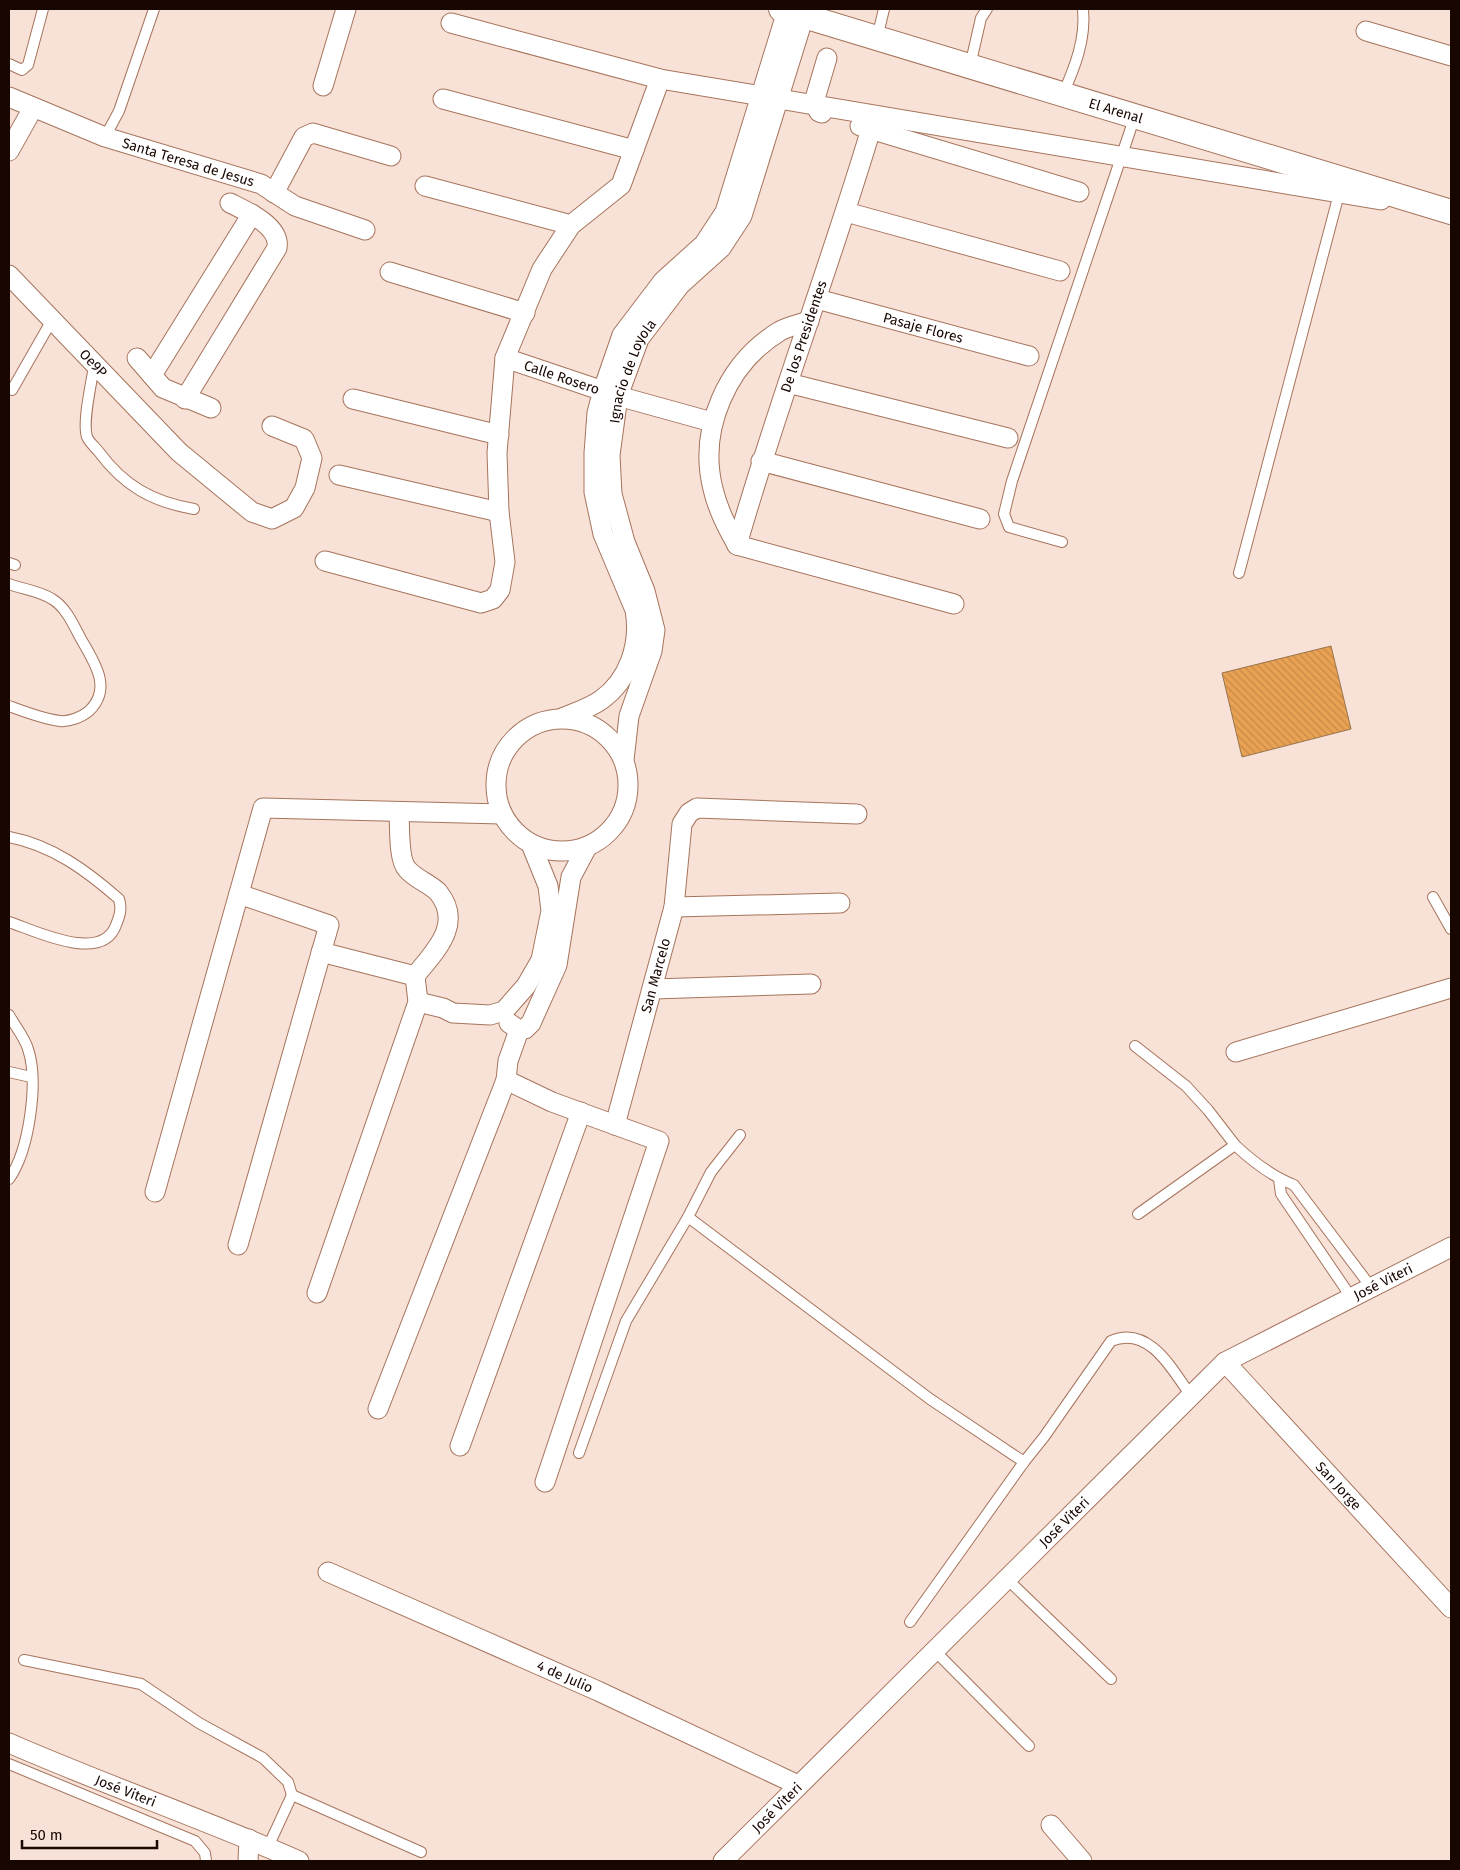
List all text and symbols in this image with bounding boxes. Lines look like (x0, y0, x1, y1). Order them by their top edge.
street label: El Arenal (1087, 95, 1145, 127)
street label: Santa Teresa de Jesus (120, 135, 257, 191)
street label: De los Presidentes (777, 278, 831, 395)
street label: Pasaje Flores (881, 309, 965, 347)
street label: Ignacio de Loyola (606, 316, 660, 424)
street label: Oe9P (76, 346, 111, 381)
street label: Calle Rosero (522, 357, 602, 398)
street label: San Marcelo (638, 936, 674, 1015)
street label: José Viteri (1351, 1260, 1416, 1304)
street label: San Jorge (1312, 1458, 1365, 1514)
street label: José Viteri (1036, 1494, 1093, 1551)
street label: 4 de Julio (534, 1657, 595, 1697)
street label: José Viteri (93, 1772, 158, 1811)
street label: José Viteri (749, 1779, 806, 1836)
scale bar (22, 1818, 158, 1850)
text: 50 m (30, 1826, 63, 1844)

